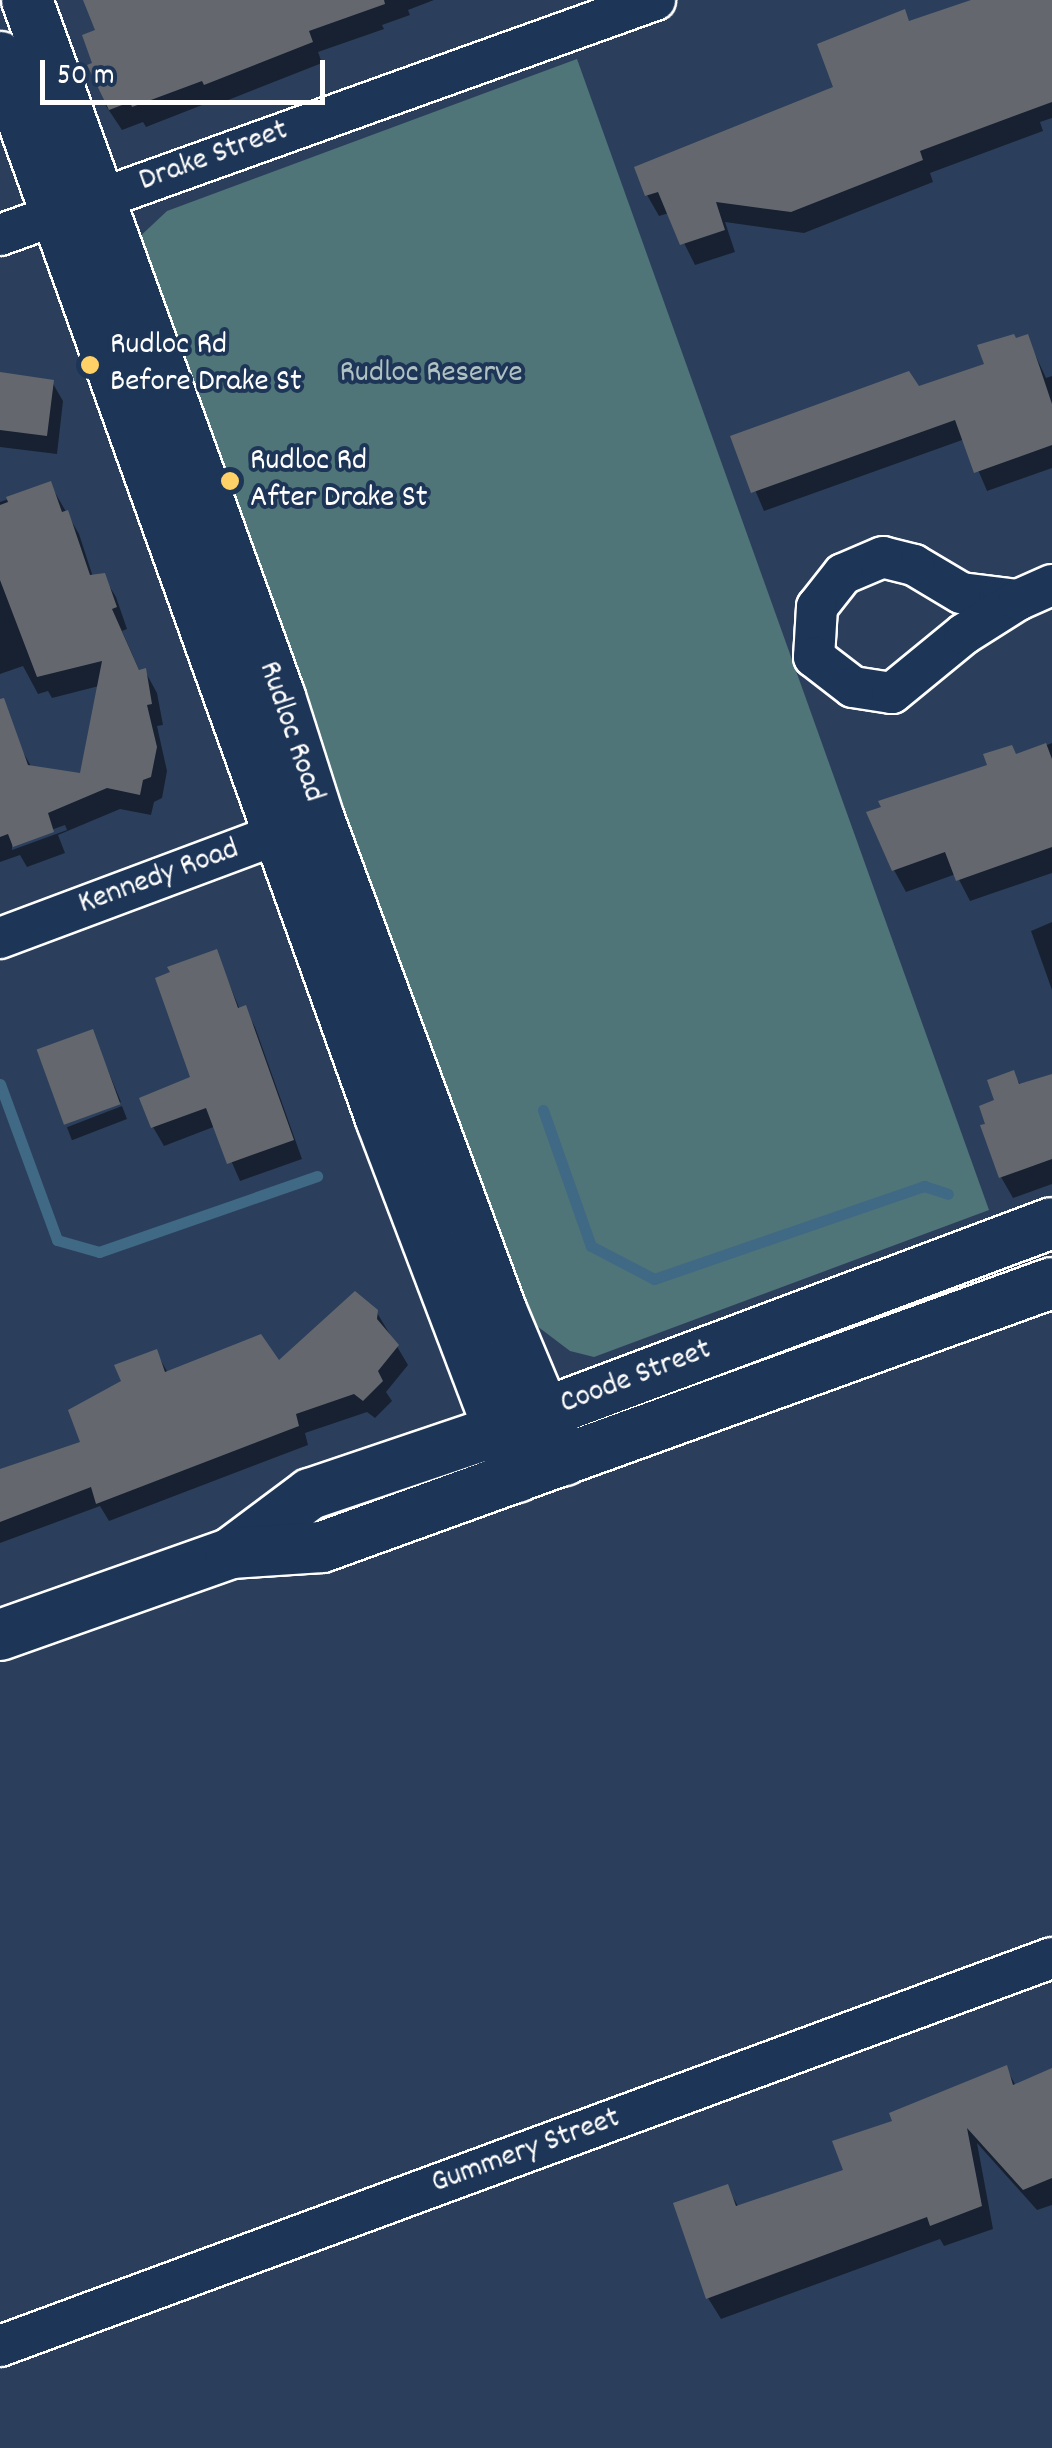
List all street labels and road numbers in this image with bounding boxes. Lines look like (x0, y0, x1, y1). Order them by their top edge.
street label: Drake Street (134, 112, 294, 202)
street label: Rudloc Road (248, 657, 332, 807)
street label: Kennedy Road (74, 831, 244, 925)
street label: Coode Street (555, 1332, 717, 1424)
street label: Gummery Street (426, 2100, 626, 2204)

